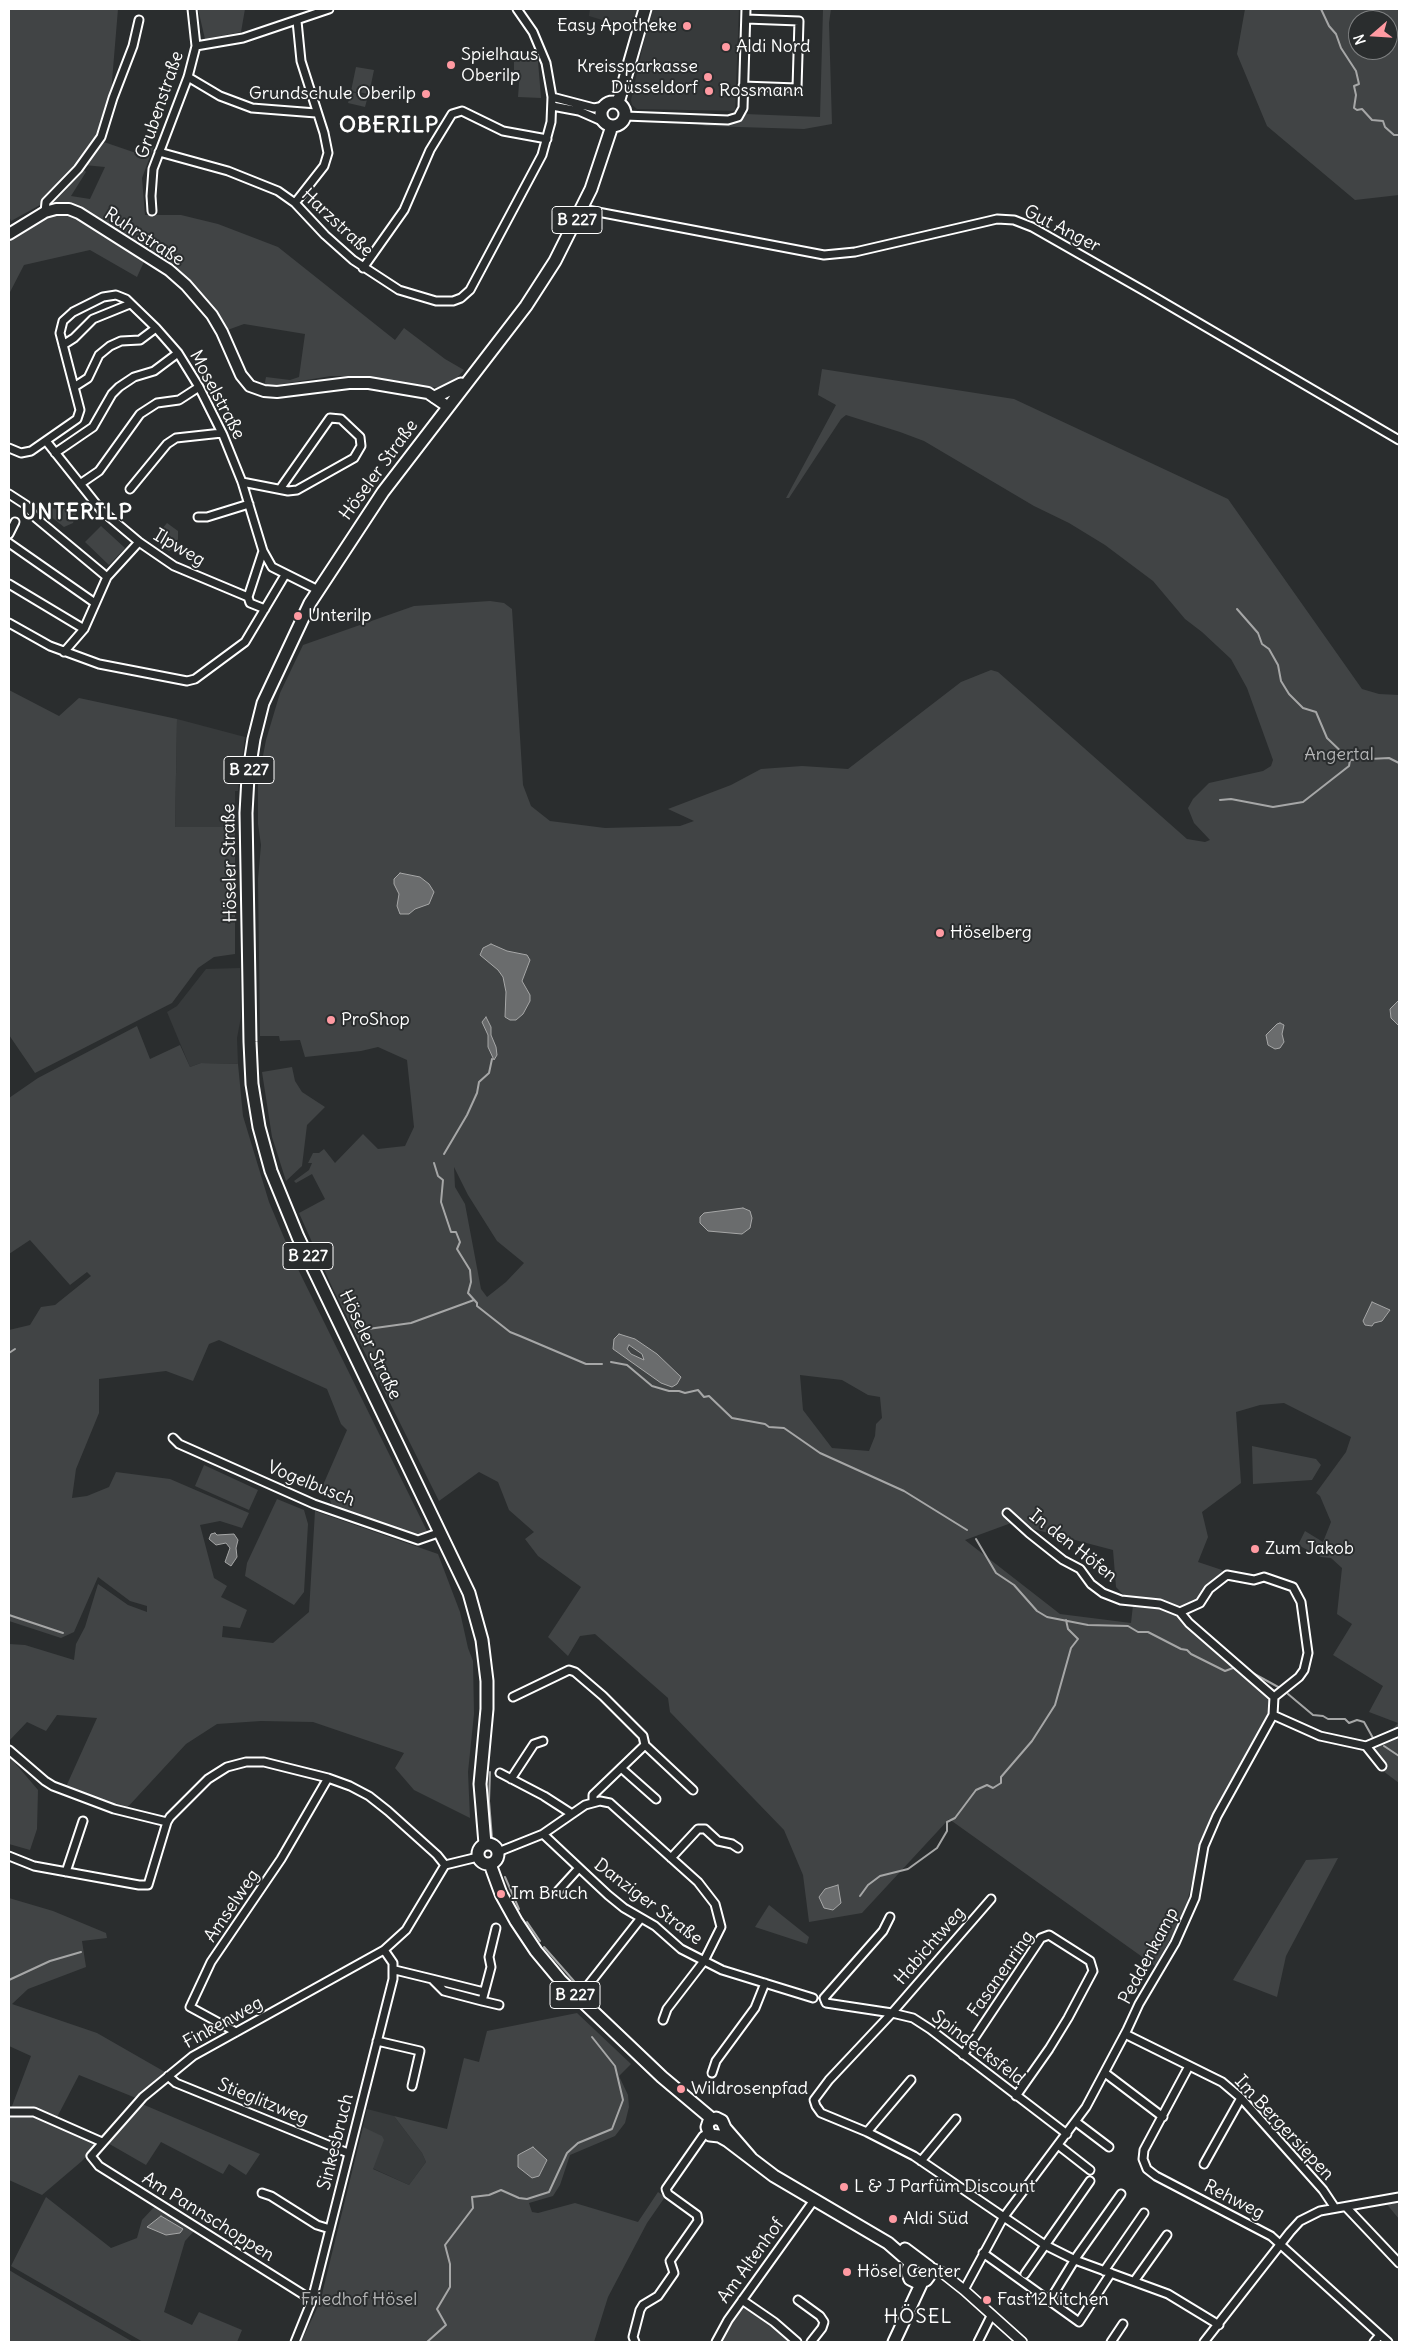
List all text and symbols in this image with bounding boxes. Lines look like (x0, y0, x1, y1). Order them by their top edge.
north arrow (1348, 10, 1398, 60)
place label: Easy Apotheke (557, 15, 677, 37)
marker: Easy Apotheke (681, 20, 693, 32)
text: N (1350, 32, 1370, 47)
place label: Aldi Nord (736, 36, 811, 58)
marker: Aldi Nord (720, 41, 732, 53)
place label: Spielhaus Oberilp (461, 44, 538, 86)
street label: Grubenstraße (132, 48, 188, 162)
place label: Kreissparkasse Düsseldorf (577, 56, 698, 98)
marker: Spielhaus Oberilp (445, 59, 457, 71)
marker: Kreissparkasse Düsseldorf (702, 71, 714, 83)
place label: Rossmann (719, 80, 804, 102)
place label: Grundschule Oberilp (249, 83, 416, 105)
marker: Rossmann (703, 85, 715, 97)
marker: Grundschule Oberilp (420, 88, 432, 100)
district label: OBERILP (338, 113, 440, 139)
street label: Harzstraße (297, 184, 377, 262)
street label: Gut Anger (1020, 201, 1104, 257)
street label: Ruhrstraße (100, 203, 188, 271)
road number: B 227 (552, 206, 602, 234)
street label: Moselstraße (185, 347, 249, 443)
street label: Höseler Straße (335, 416, 423, 524)
district label: UNTERILP (20, 500, 134, 526)
street label: Ilpweg (149, 525, 209, 571)
place label: Unterilp (308, 605, 372, 627)
marker: Unterilp (292, 610, 304, 622)
park label: Angertal (1304, 744, 1374, 766)
road number: B 227 (224, 756, 274, 784)
street label: Höseler Straße (218, 803, 242, 923)
place label: Höselberg (950, 922, 1032, 944)
marker: Höselberg (934, 927, 946, 939)
place label: ProShop (341, 1009, 410, 1031)
marker: ProShop (325, 1014, 337, 1026)
road number: B 227 (283, 1242, 333, 1270)
street label: Höseler Straße (334, 1287, 406, 1403)
street label: Vogelbusch (264, 1457, 358, 1511)
street label: In den Höfen (1025, 1505, 1121, 1587)
place label: Zum Jakob (1265, 1538, 1354, 1560)
marker: Zum Jakob (1249, 1543, 1261, 1555)
street label: Danziger Straße (590, 1854, 706, 1950)
street label: Amselweg (200, 1865, 264, 1947)
place label: Im Bruch (511, 1883, 588, 1905)
marker: Im Bruch (495, 1888, 507, 1900)
street label: Habichtweg (890, 1902, 970, 1990)
street label: Peddenkamp (1114, 1904, 1184, 2008)
street label: Fasanenring (963, 1927, 1039, 2021)
road number: B 227 (550, 1982, 600, 2008)
street label: Finkenweg (179, 1992, 267, 2054)
street label: Spindecksfeld (927, 2006, 1029, 2090)
street label: Im Bergersiepen (1230, 2071, 1338, 2185)
street label: Stieglitzweg (214, 2074, 312, 2130)
place label: Wildrosenpfad (691, 2078, 808, 2100)
marker: Wildrosenpfad (675, 2083, 687, 2095)
street label: Sinkesbruch (314, 2092, 358, 2192)
street label: Am Pannschoppen (138, 2168, 278, 2266)
place label: L & J Parfüm Discount (854, 2176, 1035, 2198)
street label: Rehweg (1200, 2176, 1268, 2224)
marker: L & J Parfüm Discount (838, 2181, 850, 2193)
place label: Aldi Süd (903, 2208, 969, 2230)
marker: Aldi Süd (887, 2213, 899, 2225)
street label: Am Altenhof (713, 2214, 789, 2308)
place label: Hösel Center (857, 2261, 960, 2283)
marker: Hösel Center (841, 2266, 853, 2278)
park label: Friedhof Hösel (301, 2289, 417, 2311)
place label: Fast12Kitchen (997, 2289, 1109, 2311)
marker: Fast12Kitchen (981, 2294, 993, 2306)
district label: HÖSEL (883, 2305, 953, 2329)

